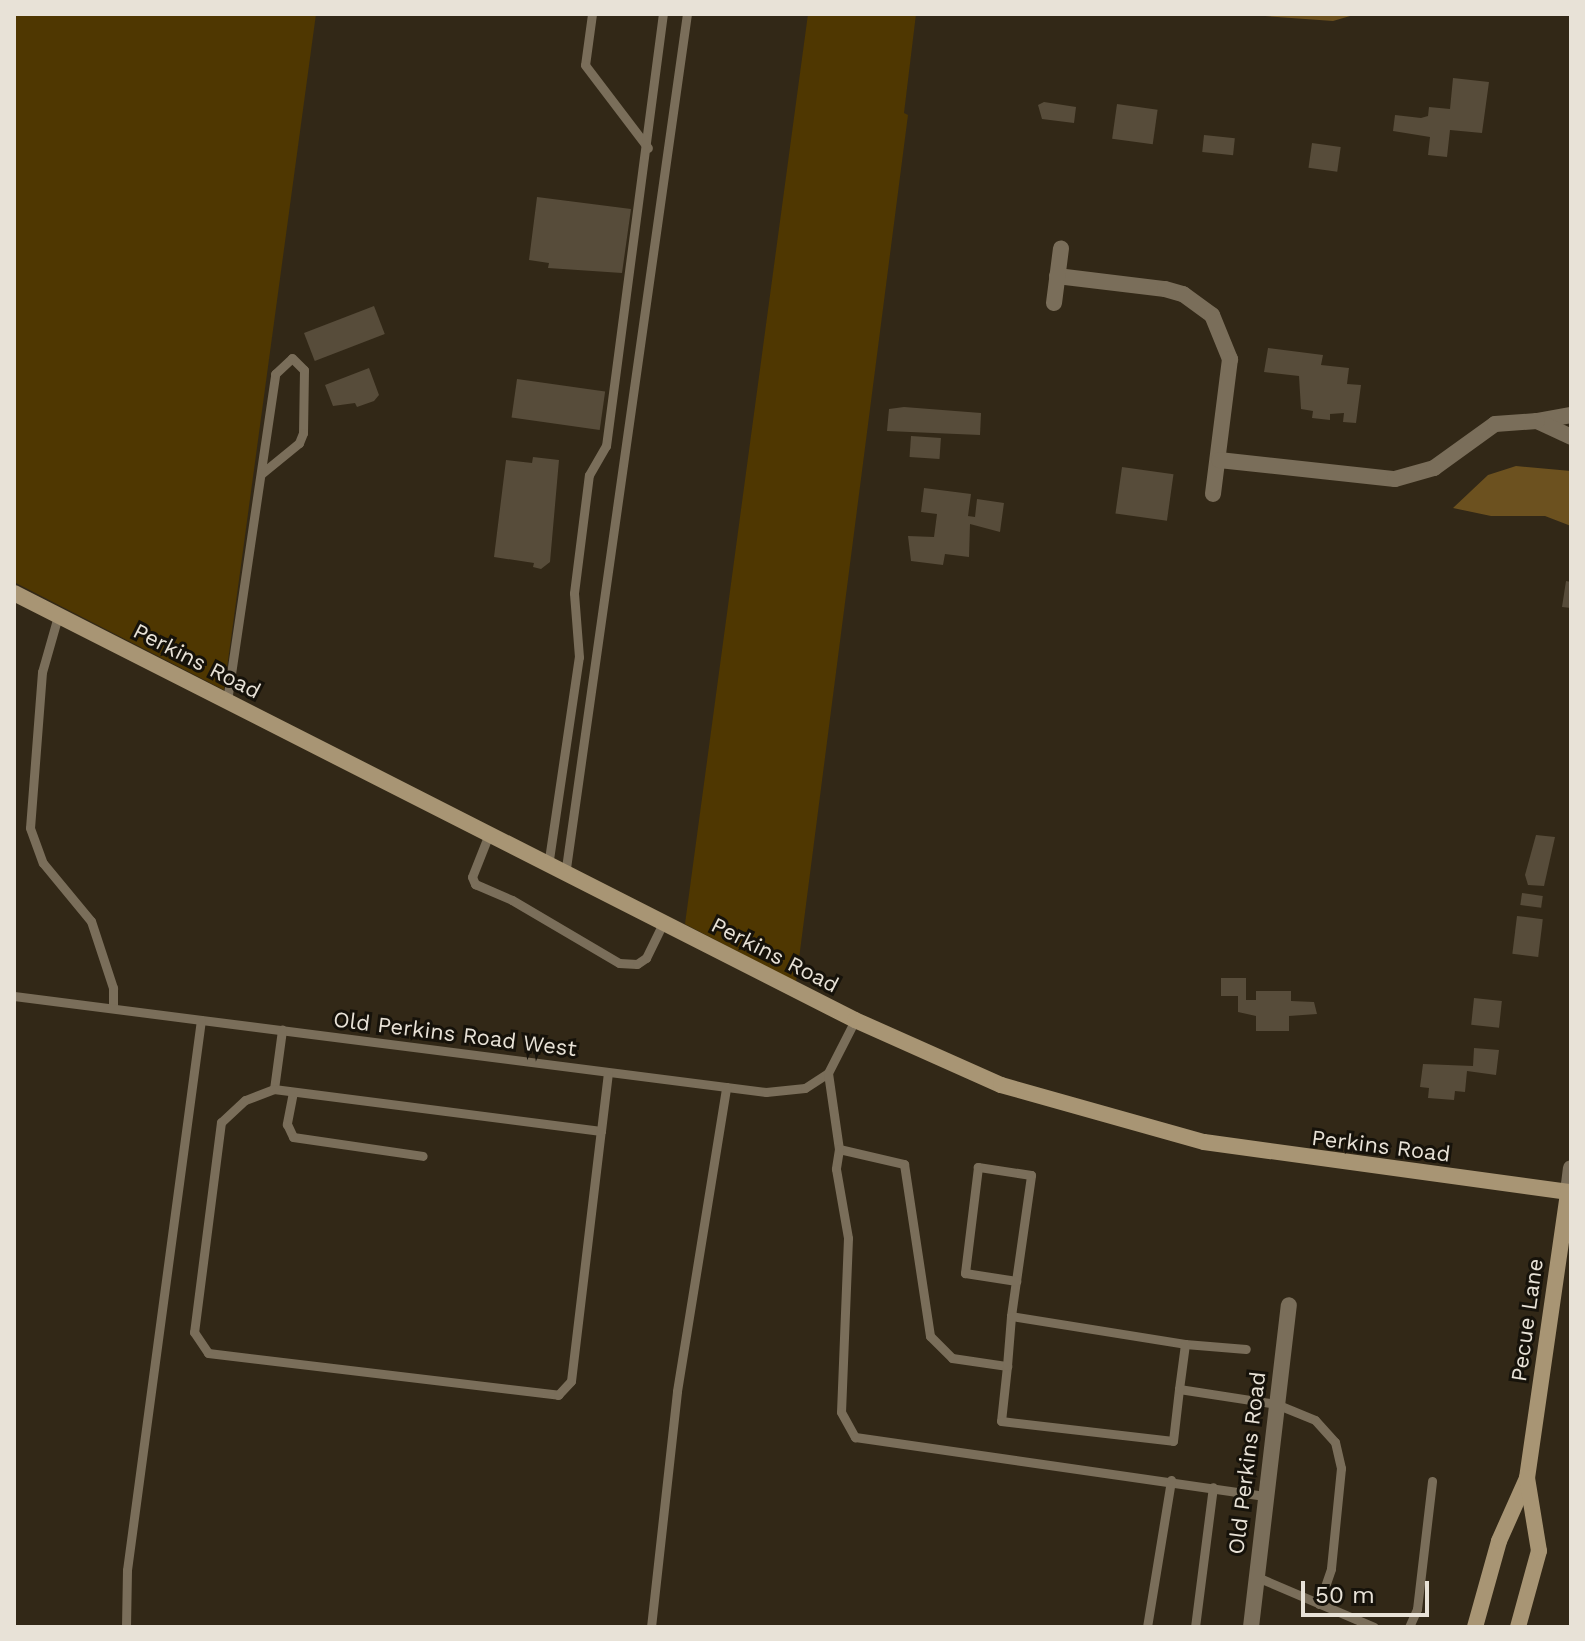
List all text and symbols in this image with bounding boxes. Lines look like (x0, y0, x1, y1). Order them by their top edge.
street label: Perkins Road (129, 618, 265, 704)
street label: Perkins Road (707, 912, 843, 998)
street label: Old Perkins Road West (332, 1006, 578, 1062)
street label: Perkins Road (1310, 1124, 1452, 1168)
street label: Pecue Lane (1505, 1257, 1549, 1383)
street label: Old Perkins Road (1223, 1370, 1271, 1556)
scale bar (1305, 1565, 1433, 1615)
text: 50 m (1315, 1581, 1375, 1609)

